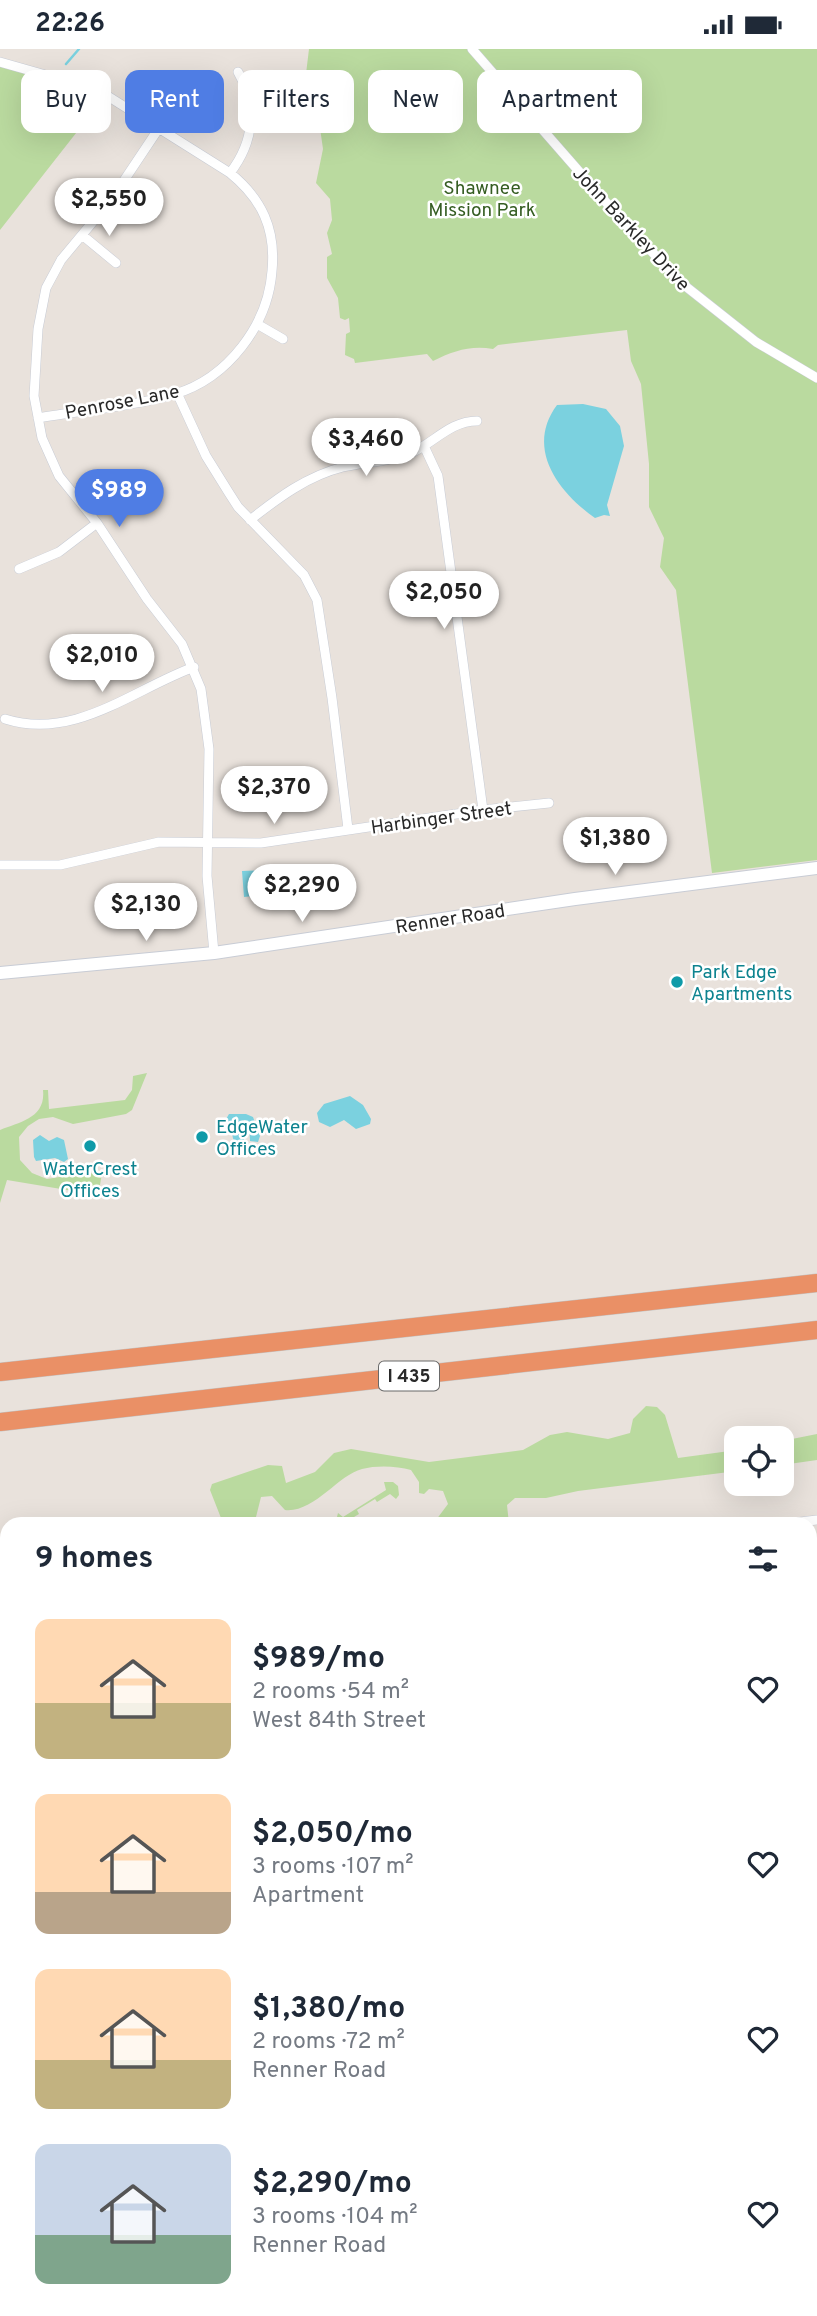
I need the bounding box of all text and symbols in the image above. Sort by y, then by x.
text: 22:26 [35,8,105,41]
chip: Buy [21,70,111,133]
chip: Rent [125,70,224,133]
chip: Filters [238,70,354,133]
chip: New [368,70,463,133]
chip: Apartment [477,70,642,133]
street label: John Barkley Drive [567,162,694,297]
park label: Shawnee Mission Park [428,177,536,223]
pin: $2,550 [52,179,166,238]
text: $2,550 [71,186,147,215]
street label: Penrose Lane [63,380,182,426]
pin: $3,460 [309,419,423,478]
text: $3,460 [328,426,404,455]
pin: $989 [78,469,160,529]
text: $989 [91,477,147,506]
pin: $2,050 [387,571,501,631]
text: $2,050 [405,579,483,608]
pin: $2,010 [45,635,159,694]
text: $2,010 [65,642,139,671]
pin: $2,370 [217,767,331,826]
text: $2,370 [237,774,311,803]
street label: Harbinger Street [369,797,513,841]
pin: $1,380 [558,817,672,877]
text: $1,380 [579,825,651,854]
pin: $2,290 [245,865,359,924]
text: $2,290 [263,872,341,901]
pin: $2,130 [89,883,203,943]
text: $2,130 [110,891,182,920]
street label: Renner Road [394,899,507,940]
place label: Park Edge Apartments [691,961,792,1007]
marker: Park Edge Apartments [669,974,685,990]
place label: EdgeWater Offices [216,1116,308,1162]
marker: EdgeWater Offices [194,1129,210,1145]
marker: WaterCrest Offices [82,1138,98,1154]
place label: WaterCrest Offices [43,1158,137,1204]
road number: I 435 [379,1361,439,1391]
map controls [724,1426,794,1496]
button: locate [724,1426,794,1496]
icon: filters [744,1540,782,1578]
text: 9 homes [35,1541,153,1578]
text: $989/mo [252,1641,385,1678]
icon: home [91,1647,175,1731]
icon: heart [744,1670,782,1708]
text: 2 rooms · 54 m² [252,1678,409,1707]
text: West 84th Street [252,1707,426,1736]
text: $2,050/mo [252,1816,413,1853]
icon: home [91,1822,175,1906]
icon: heart [744,1845,782,1883]
text: 3 rooms · 107 m² [252,1853,414,1882]
text: Apartment [252,1882,364,1911]
text: $1,380/mo [252,1991,405,2028]
icon: home [91,1997,175,2081]
icon: heart [744,2020,782,2058]
text: 2 rooms · 72 m² [252,2028,405,2057]
text: Renner Road [252,2057,386,2086]
text: $2,290/mo [252,2166,412,2203]
icon: home [91,2172,175,2256]
icon: heart [744,2195,782,2233]
text: 3 rooms · 104 m² [252,2203,417,2232]
text: Renner Road [252,2232,386,2261]

